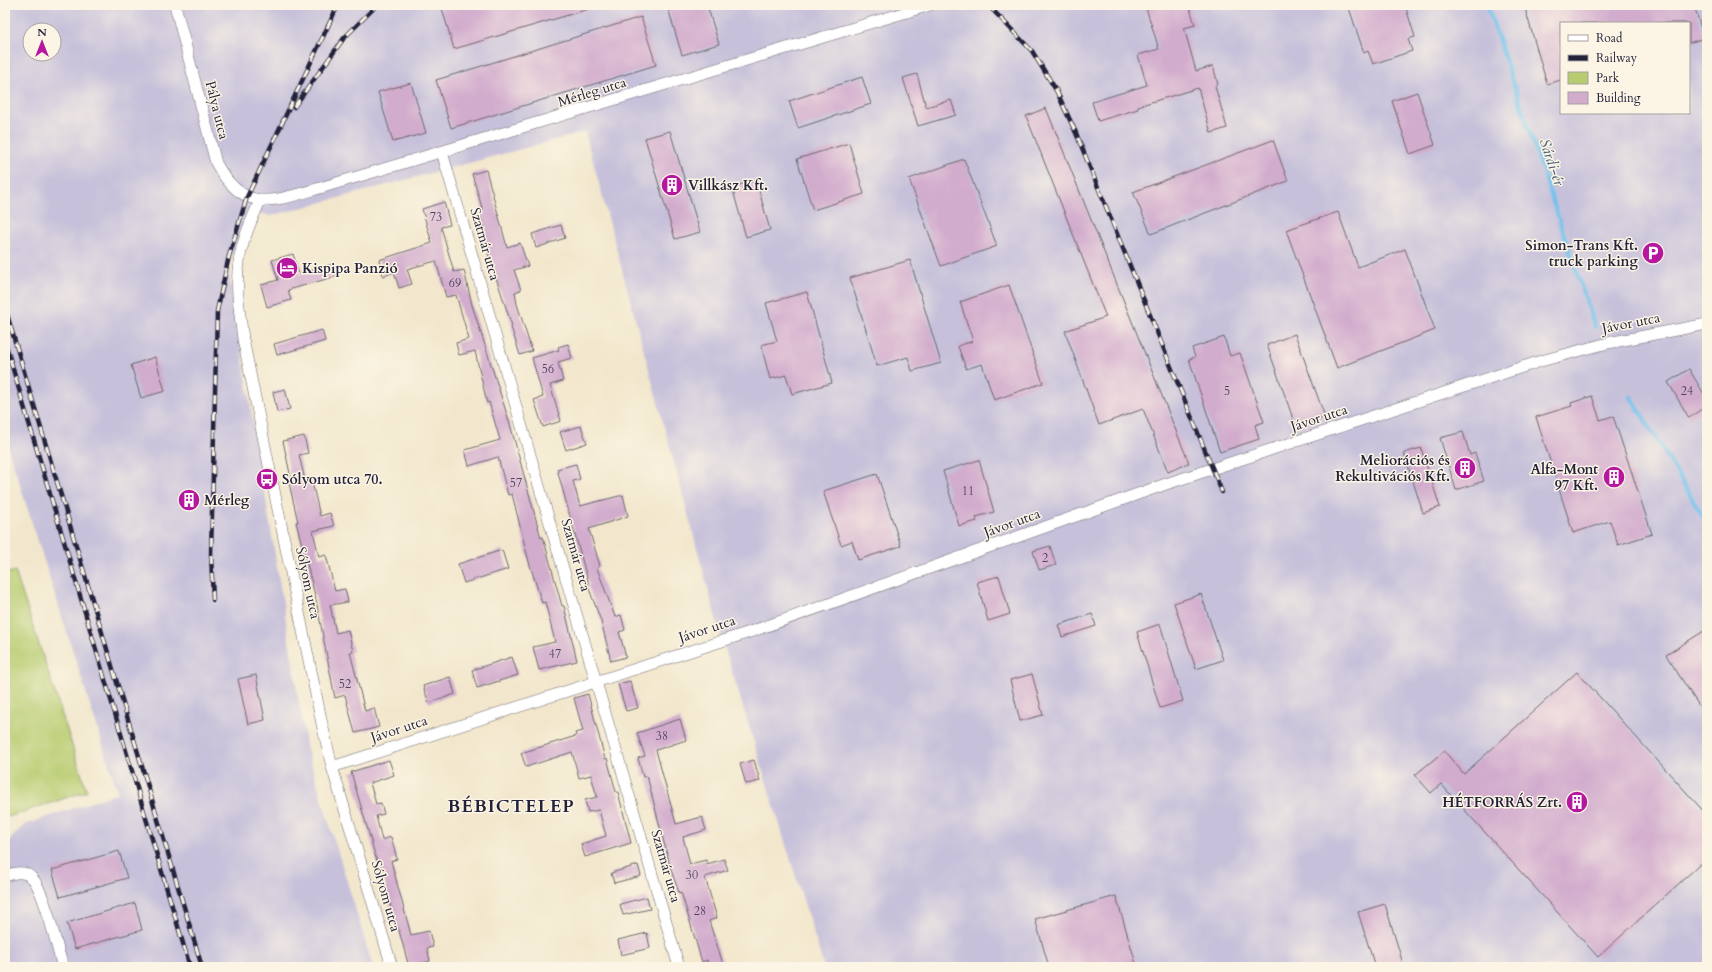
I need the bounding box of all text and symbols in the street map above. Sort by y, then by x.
north arrow [22,22,62,62]
legend [1560,22,1690,114]
text: N [37,25,47,40]
text: Road [1596,30,1623,46]
text: Railway [1596,50,1638,66]
text: Park [1596,70,1620,86]
street label: Mérleg utca [555,73,629,111]
street label: Pálya utca [201,79,233,141]
text: Building [1596,90,1641,106]
water label: Sárdi-ér [1535,136,1570,189]
building icon: Villkász Kft. [659,172,685,198]
place label: Villkász Kft. [688,176,768,195]
street label: Szatmár utca [466,205,504,283]
house number: 73 [430,209,442,225]
place label: Simon-Trans Kft. truck parking [1525,236,1639,271]
parking icon: Simon-Trans Kft. truck parking [1640,240,1666,266]
hotel icon: Kispipa Panzió [274,255,300,281]
place label: Kispipa Panzió [302,259,398,278]
house number: 69 [449,275,461,291]
street label: Jávor utca [1598,308,1662,338]
house number: 56 [542,361,554,377]
house number: 5 [1224,383,1230,399]
house number: 24 [1681,383,1693,399]
street label: Jávor utca [1286,400,1350,437]
place label: Meliorációs és Rekultivációs Kft. [1335,451,1450,486]
building icon: Meliorációs és Rekultivációs Kft. [1452,455,1478,481]
place label: Alfa-Mont 97 Kft. [1530,460,1598,495]
building icon: Alfa-Mont 97 Kft. [1601,464,1627,490]
bus stop icon: Sólyom utca 70. [254,466,280,492]
place label: Sólyom utca 70. [282,470,383,489]
house number: 57 [510,475,522,491]
house number: 11 [962,483,974,499]
building icon: Mérleg [176,487,202,513]
place label: Mérleg [204,491,250,510]
street label: Jávor utca [979,504,1043,543]
street label: Szatmár utca [557,516,595,594]
street label: Sólyom utca [291,545,325,621]
house number: 2 [1042,550,1048,566]
street label: Jávor utca [674,611,738,648]
house number: 47 [549,646,561,662]
house number: 52 [339,676,351,692]
street label: Jávor utca [366,711,430,748]
house number: 38 [656,728,668,744]
building icon: HÉTFORRÁS Zrt. [1564,789,1590,815]
place label: HÉTFORRÁS Zrt. [1442,792,1562,812]
district label: BÉBICTELEP [447,794,575,819]
street label: Szatmár utca [647,827,685,905]
street label: Sólyom utca [367,858,405,934]
house number: 30 [686,867,698,883]
house number: 28 [694,903,706,919]

